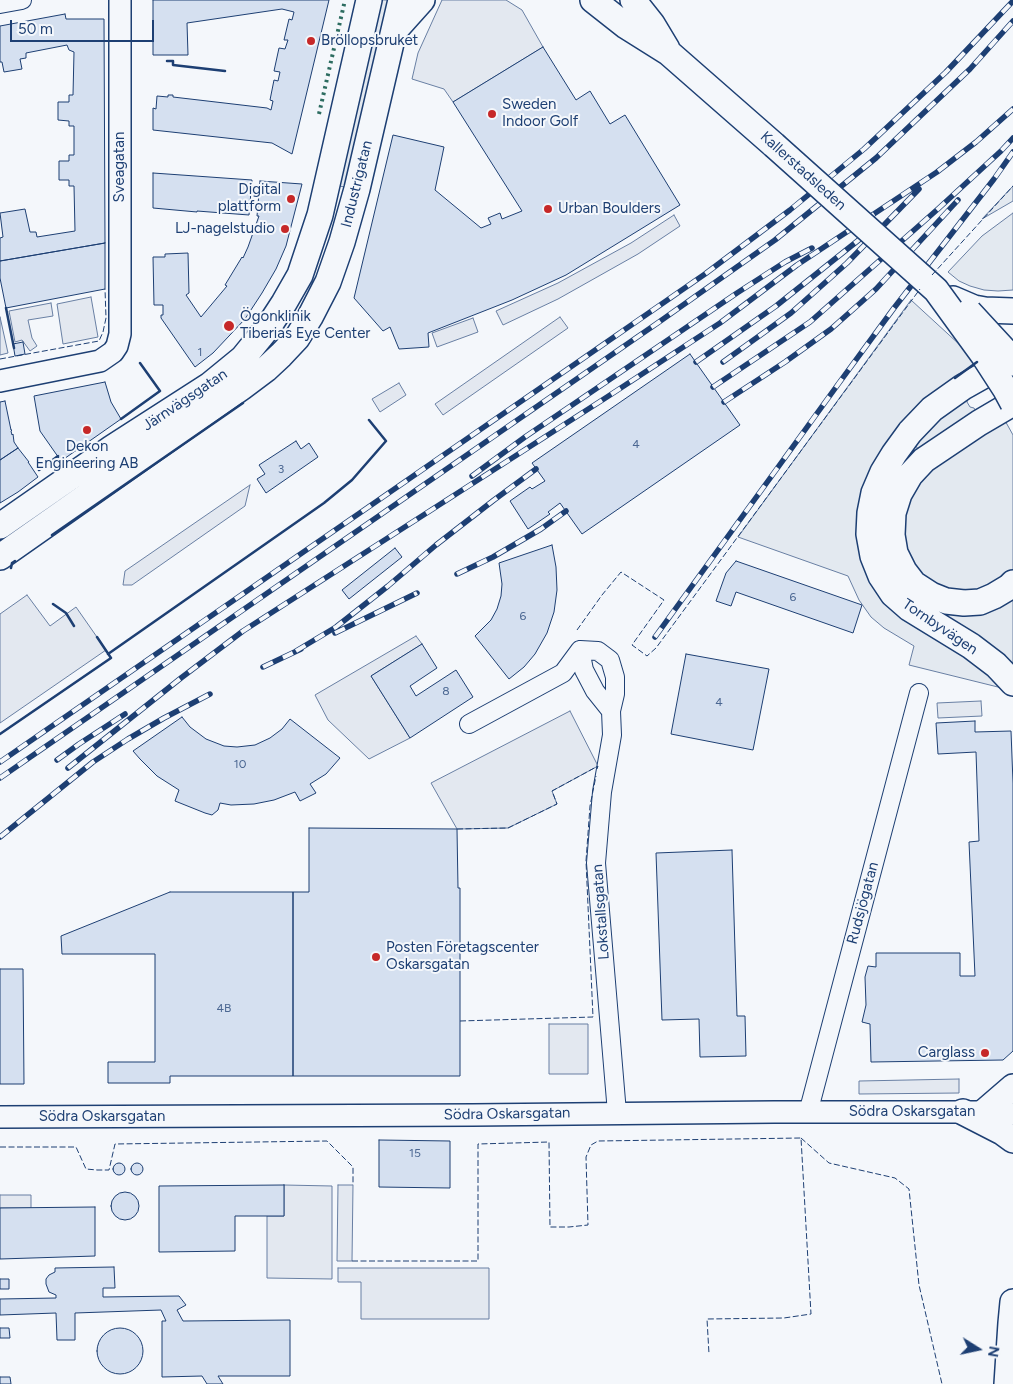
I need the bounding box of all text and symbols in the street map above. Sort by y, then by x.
scale bar [12,10,156,42]
text: 50 m [18,20,53,38]
place label: Bröllopsbruket [321,32,418,50]
marker: Bröllopsbruket [305,35,317,47]
place label: Sweden Indoor Golf [502,96,578,131]
marker: Sweden Indoor Golf [486,108,498,120]
street label: Kallerstadsleden [756,128,850,214]
street label: Sveagatan [111,132,129,202]
street label: Industrigatan [338,139,376,229]
place label: Digital plattform [218,181,281,216]
marker: Digital plattform [285,193,297,205]
place label: Urban Boulders [558,200,661,218]
marker: Urban Boulders [542,203,554,215]
place label: LJ-nagelstudio [175,220,275,238]
marker: LJ-nagelstudio [279,223,291,235]
place label: Ögonklinik Tiberias Eye Center [240,308,370,343]
marker: Ögonklinik Tiberias Eye Center [222,319,236,333]
house number: 1 [198,345,202,359]
street label: Järnvägsgatan [139,365,231,435]
marker: Dekon Engineering AB [81,424,93,436]
house number: 4 [632,437,640,451]
place label: Dekon Engineering AB [35,438,139,473]
house number: 3 [278,462,284,476]
house number: 6 [790,590,796,604]
street label: Tornbyvägen [899,595,981,659]
house number: 6 [520,609,526,623]
house number: 8 [442,684,450,698]
house number: 4 [715,695,723,709]
house number: 10 [234,757,246,771]
street label: Rudsjögatan [843,860,883,946]
street label: Lokstallsgatan [589,864,613,960]
place label: Posten Företagscenter Oskarsgatan [386,939,539,974]
marker: Posten Företagscenter Oskarsgatan [370,951,382,963]
house number: 4B [217,1001,231,1015]
place label: Carglass [918,1044,975,1062]
marker: Carglass [979,1047,991,1059]
street label: Södra Oskarsgatan [849,1103,975,1121]
street label: Södra Oskarsgatan [444,1104,570,1124]
street label: Södra Oskarsgatan [39,1108,165,1126]
house number: 15 [409,1146,421,1160]
north arrow [953,1324,1003,1374]
text: N [984,1345,1003,1358]

